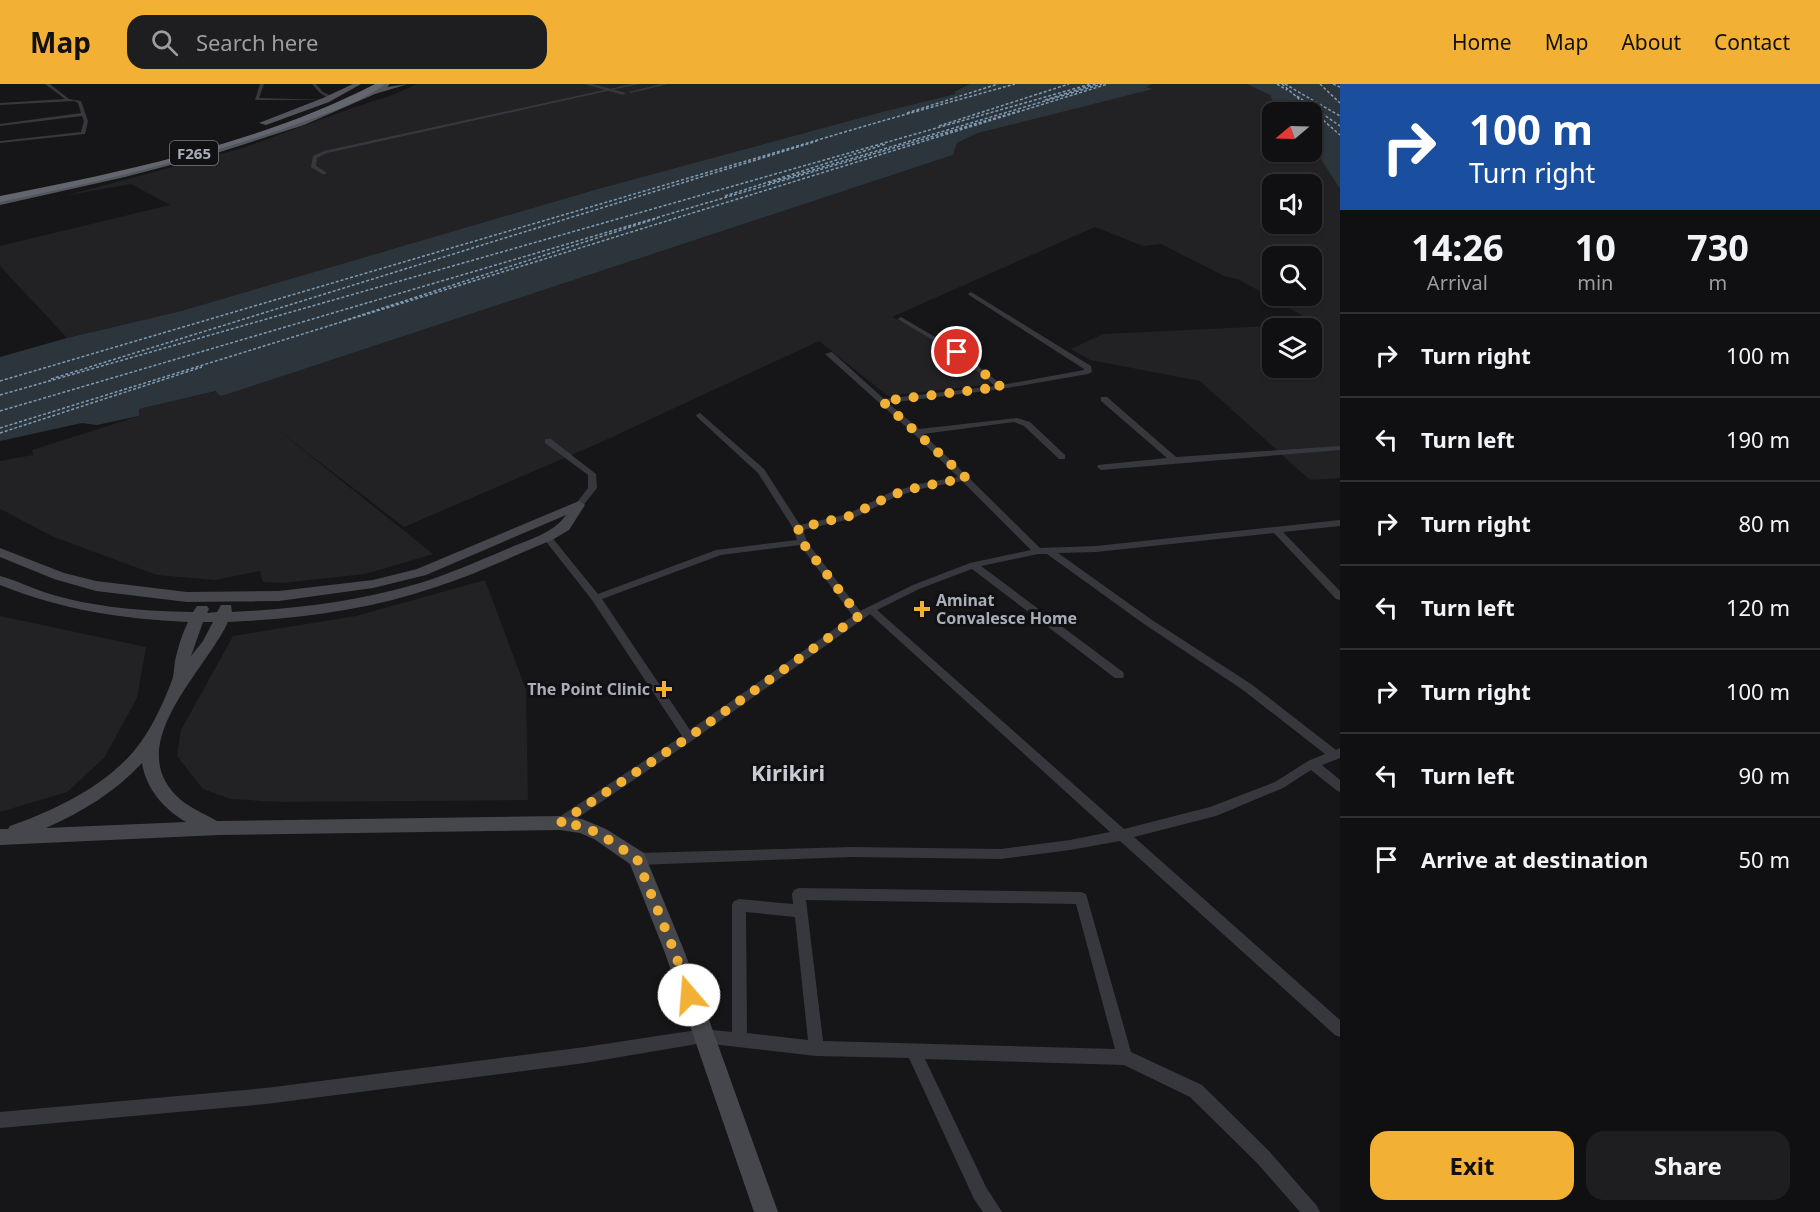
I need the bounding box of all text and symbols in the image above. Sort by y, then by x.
search box [127,15,547,69]
text: Map [30,23,91,61]
icon: search [148,26,181,59]
text: Search here [196,27,318,57]
text: Home [1452,28,1512,56]
text: Map [1545,28,1588,56]
text: About [1621,28,1681,56]
text: Contact [1714,28,1790,56]
text: 100 m [1469,100,1593,157]
north arrow [1262,102,1322,162]
map controls [1262,102,1322,378]
icon: right [1370,108,1448,186]
road number: F265 [170,141,218,165]
text: Turn right [1469,154,1595,191]
button: sound [1262,174,1322,234]
text: 14:26 [1411,223,1504,272]
text: 10 [1575,223,1616,272]
text: 730 [1687,223,1749,272]
button: search [1262,246,1322,306]
text: Arrival [1427,269,1488,296]
text: min [1577,269,1613,296]
text: m [1709,269,1727,296]
button: layers [1262,318,1322,378]
pin [931,326,982,377]
icon: arrive [940,335,973,368]
icon: right [1370,339,1403,372]
text: Turn right [1421,340,1531,370]
text: 100 m [1726,340,1790,370]
icon: left [1370,423,1403,456]
text: Turn left [1421,424,1515,454]
text: 190 m [1726,424,1790,454]
icon: right [1370,507,1403,540]
text: Turn right [1421,508,1531,538]
text: 80 m [1739,508,1790,538]
place label: Aminat Convalesce Home [936,589,1077,629]
icon: left [1370,591,1403,624]
text: Turn left [1421,592,1515,622]
text: 120 m [1726,592,1790,622]
marker: Aminat Convalesce Home [913,600,931,618]
icon: right [1370,675,1403,708]
text: Turn right [1421,676,1531,706]
text: 100 m [1726,676,1790,706]
place label: The Point Clinic [527,678,650,700]
marker: The Point Clinic [655,680,673,698]
district label: Kirikiri [751,757,825,787]
icon: left [1370,759,1403,792]
text: Turn left [1421,760,1515,790]
text: 90 m [1739,760,1790,790]
icon: arrive [1370,843,1403,876]
text: Arrive at destination [1421,844,1648,874]
text: 50 m [1739,844,1790,874]
position arrow [657,963,721,1027]
button: Exit [1370,1131,1574,1200]
button: Share [1586,1131,1790,1200]

